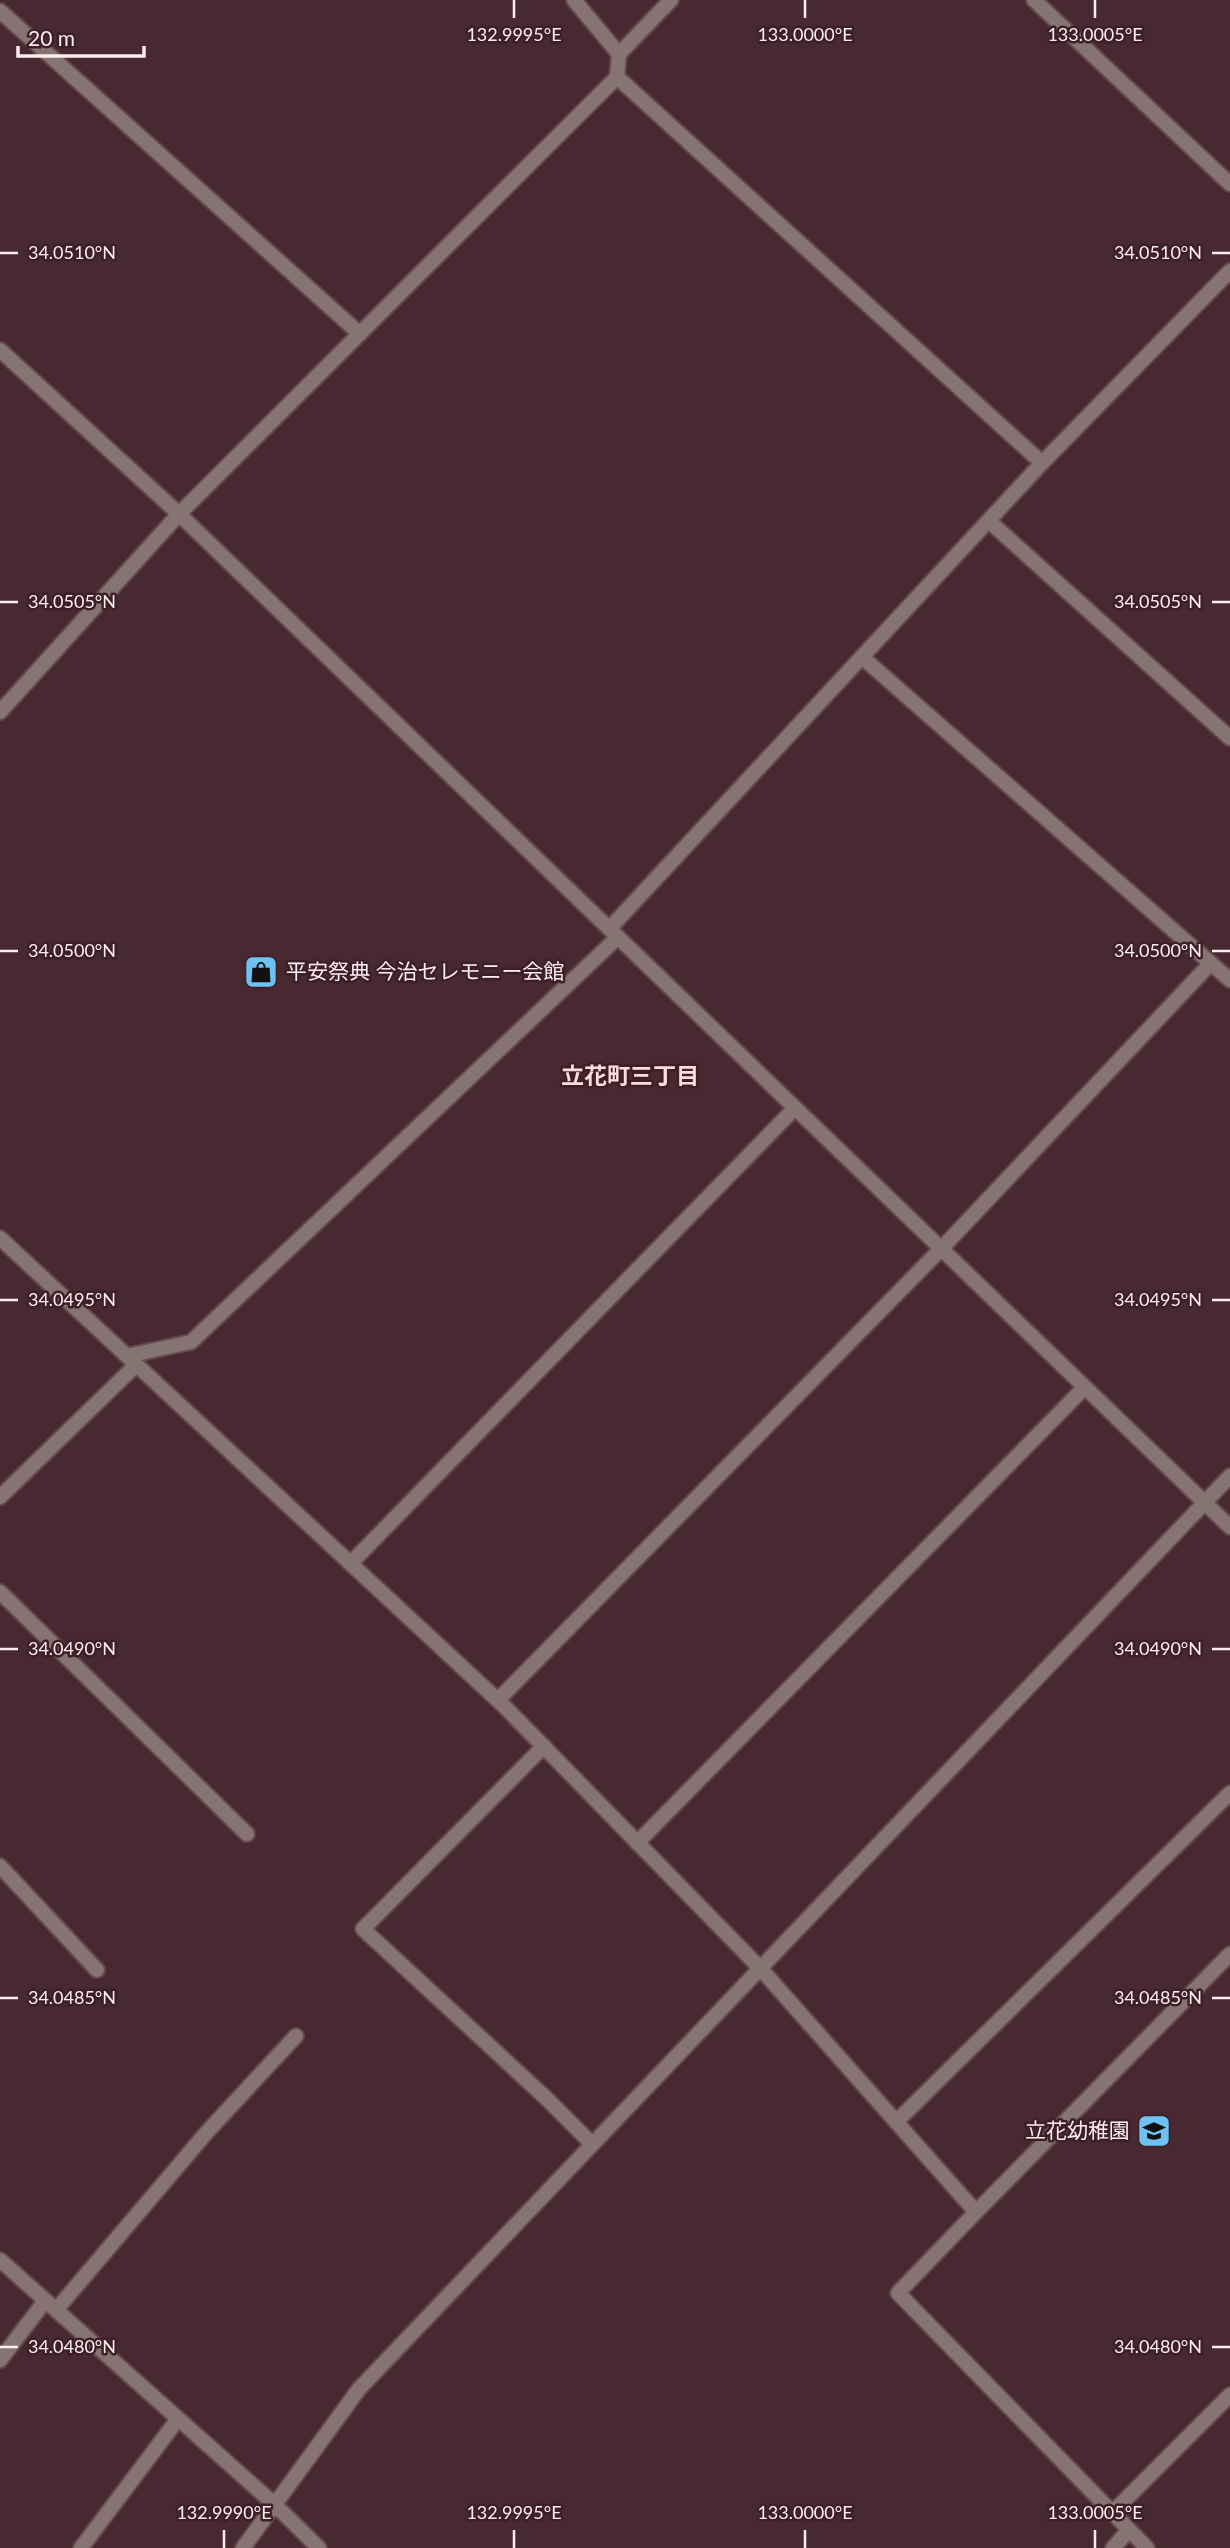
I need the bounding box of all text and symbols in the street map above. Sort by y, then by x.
scale bar [18,14,144,58]
text: 132.9995°E [466,23,562,45]
text: 133.0000°E [757,23,853,45]
text: 133.0005°E [1047,23,1143,45]
text: 20 m [28,25,75,50]
text: 34.0510°N [28,241,116,263]
text: 34.0510°N [1114,241,1202,263]
text: 34.0505°N [28,590,116,612]
text: 34.0505°N [1114,590,1202,612]
text: 34.0500°N [28,939,116,961]
text: 34.0500°N [1114,939,1202,961]
shop icon: 平安祭典 今治セレモニー会館 [242,953,280,991]
place label: 平安祭典 今治セレモニー会館 [286,958,564,983]
district label: 立花町三丁目 [561,1061,699,1089]
text: 34.0495°N [28,1288,116,1310]
text: 34.0495°N [1114,1288,1202,1310]
text: 34.0490°N [28,1637,116,1659]
text: 34.0490°N [1114,1637,1202,1659]
text: 34.0485°N [28,1986,116,2008]
text: 34.0485°N [1114,1986,1202,2008]
school or university icon: 立花幼稚園 [1135,2112,1173,2150]
place label: 立花幼稚園 [1025,2117,1130,2142]
text: 34.0480°N [28,2335,116,2357]
text: 34.0480°N [1114,2335,1202,2357]
text: 132.9990°E [176,2501,272,2523]
text: 132.9995°E [466,2501,562,2523]
text: 133.0000°E [757,2501,853,2523]
text: 133.0005°E [1047,2501,1143,2523]

